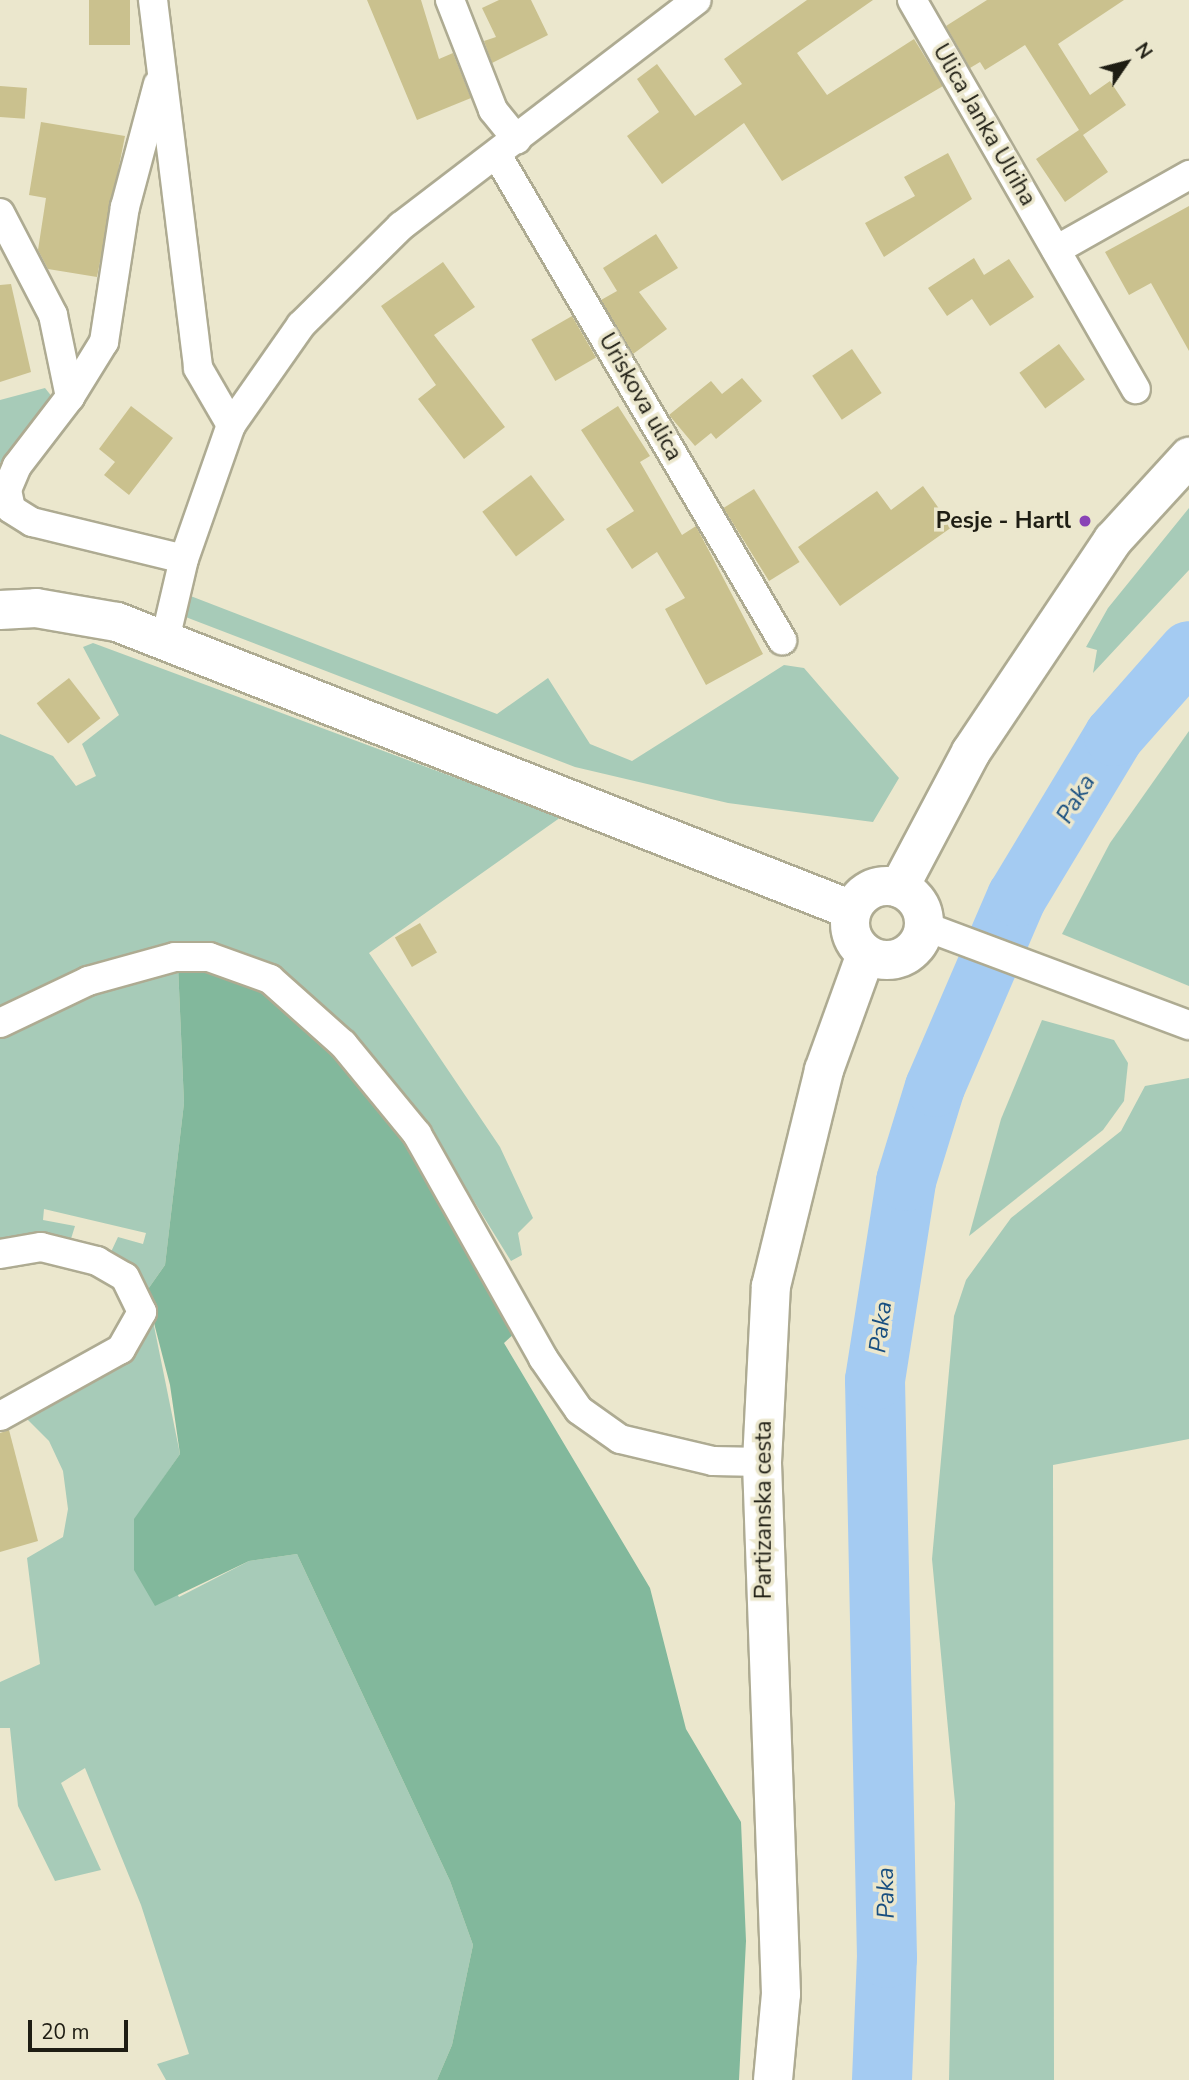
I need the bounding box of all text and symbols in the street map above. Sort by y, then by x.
north arrow [1091,28,1161,98]
text: N [1128,38,1158,64]
street label: Ulica Janka Ulriha [927,39,1041,211]
street label: Uriskova ulica [592,328,688,466]
place label: Pesje - Hartl [936,507,1071,535]
marker: Pesje - Hartl [1077,513,1093,529]
water label: Paka [1050,769,1102,829]
water label: Paka [864,1299,898,1355]
street label: Partizanska cesta [750,1421,778,1599]
water label: Paka [871,1867,901,1919]
scale bar [32,2007,131,2050]
text: 20 m [41,2018,90,2046]

